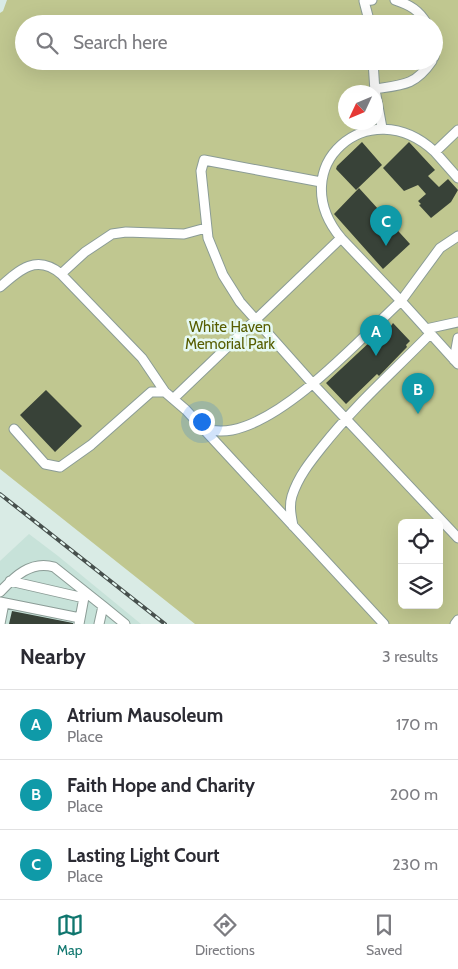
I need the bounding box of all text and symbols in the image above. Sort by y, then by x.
search box [15,15,443,70]
icon: search [33,29,61,57]
text: Search here [73,31,167,54]
north arrow [338,85,383,130]
pin: C [370,205,402,246]
pin: A [360,315,392,356]
park label: White Haven Memorial Park [185,318,275,353]
pin: B [402,373,434,414]
your location [189,409,215,435]
map controls [398,519,443,609]
button: locate [398,519,443,564]
button: layers [398,564,443,609]
text: Nearby [20,644,86,669]
text: 3 results [382,647,438,666]
text: Atrium Mausoleum [67,704,223,727]
text: A [31,715,41,734]
text: 170 m [396,715,438,734]
text: Place [67,727,103,746]
text: Faith Hope and Charity [67,774,255,797]
text: B [31,785,41,804]
text: 200 m [390,785,438,804]
text: Place [67,797,103,816]
text: Lasting Light Court [67,844,220,867]
text: C [31,855,41,874]
text: 230 m [392,855,438,874]
text: Place [67,867,103,886]
tab: Map [56,911,84,959]
tab: Directions [195,911,255,959]
tab: Saved [366,911,402,959]

